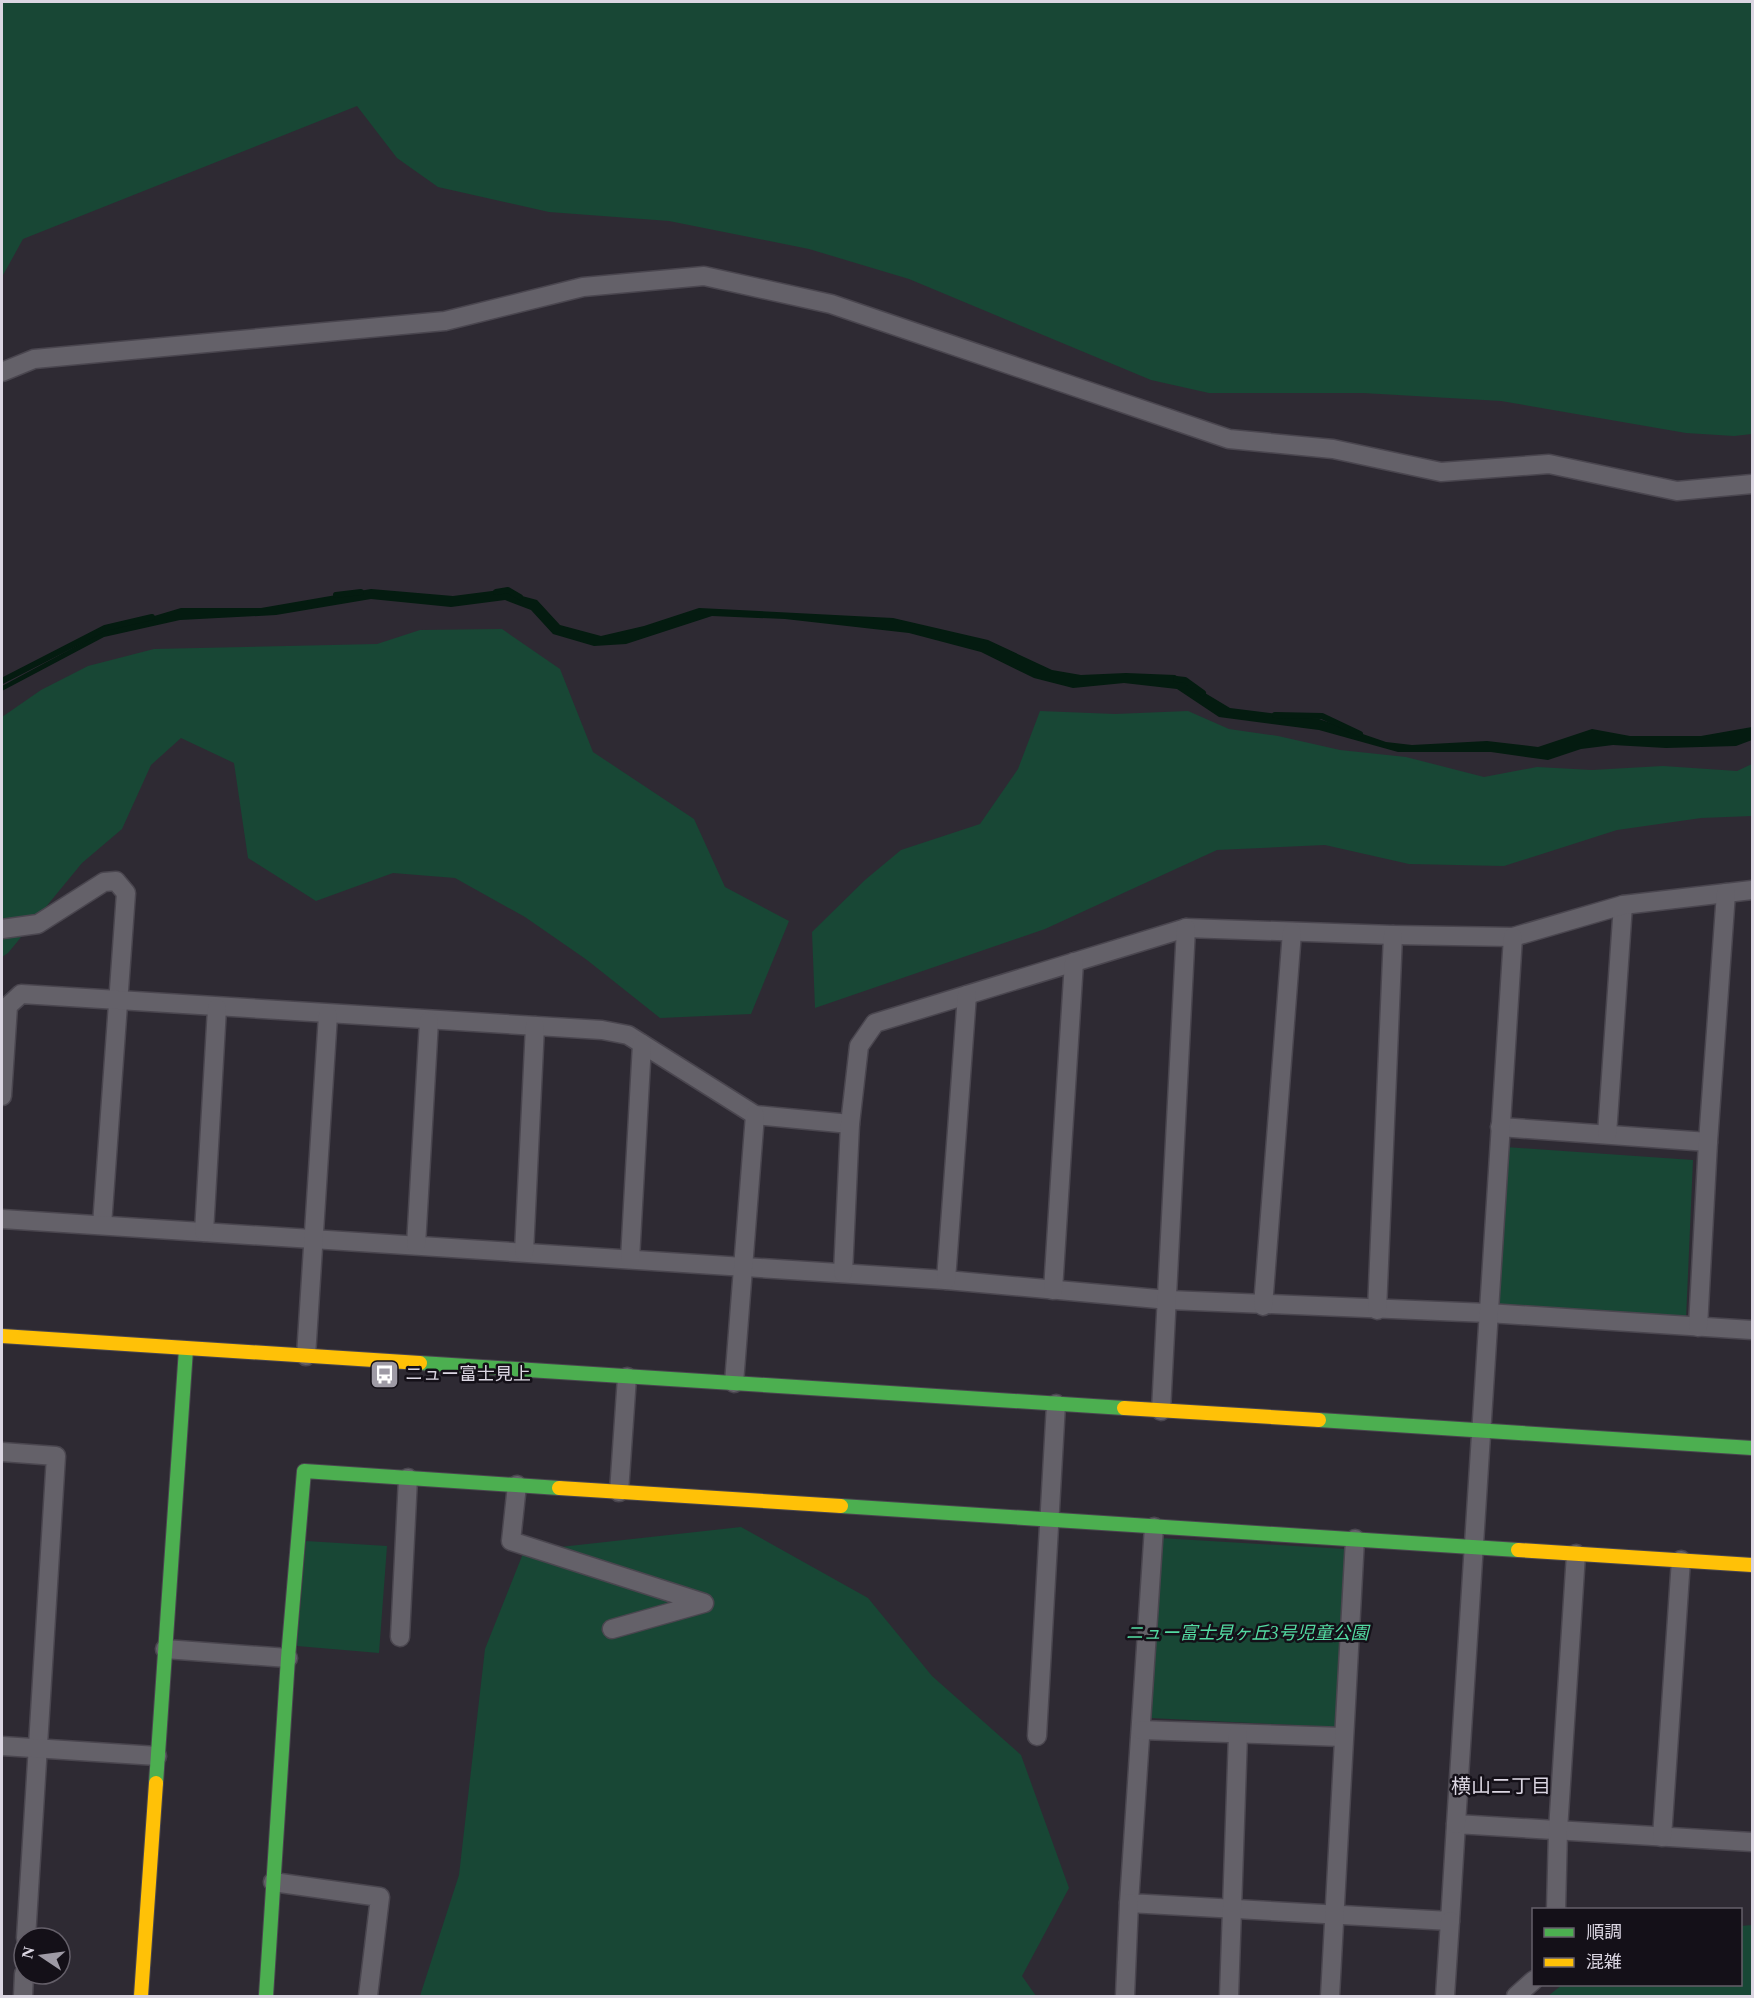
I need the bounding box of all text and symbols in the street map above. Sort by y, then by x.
bus stop icon: ニュー富士見上 [368,1358,400,1390]
place label: ニュー富士見上 [405,1364,531,1384]
park label: ニュー富士見ヶ丘3号児童公園 [1126,1623,1371,1643]
district label: 横山二丁目 [1451,1775,1551,1797]
legend [1532,1908,1742,1986]
text: 順調 [1586,1922,1622,1942]
north arrow [12,1926,72,1986]
text: N [18,1945,38,1960]
text: 混雑 [1586,1952,1622,1972]

